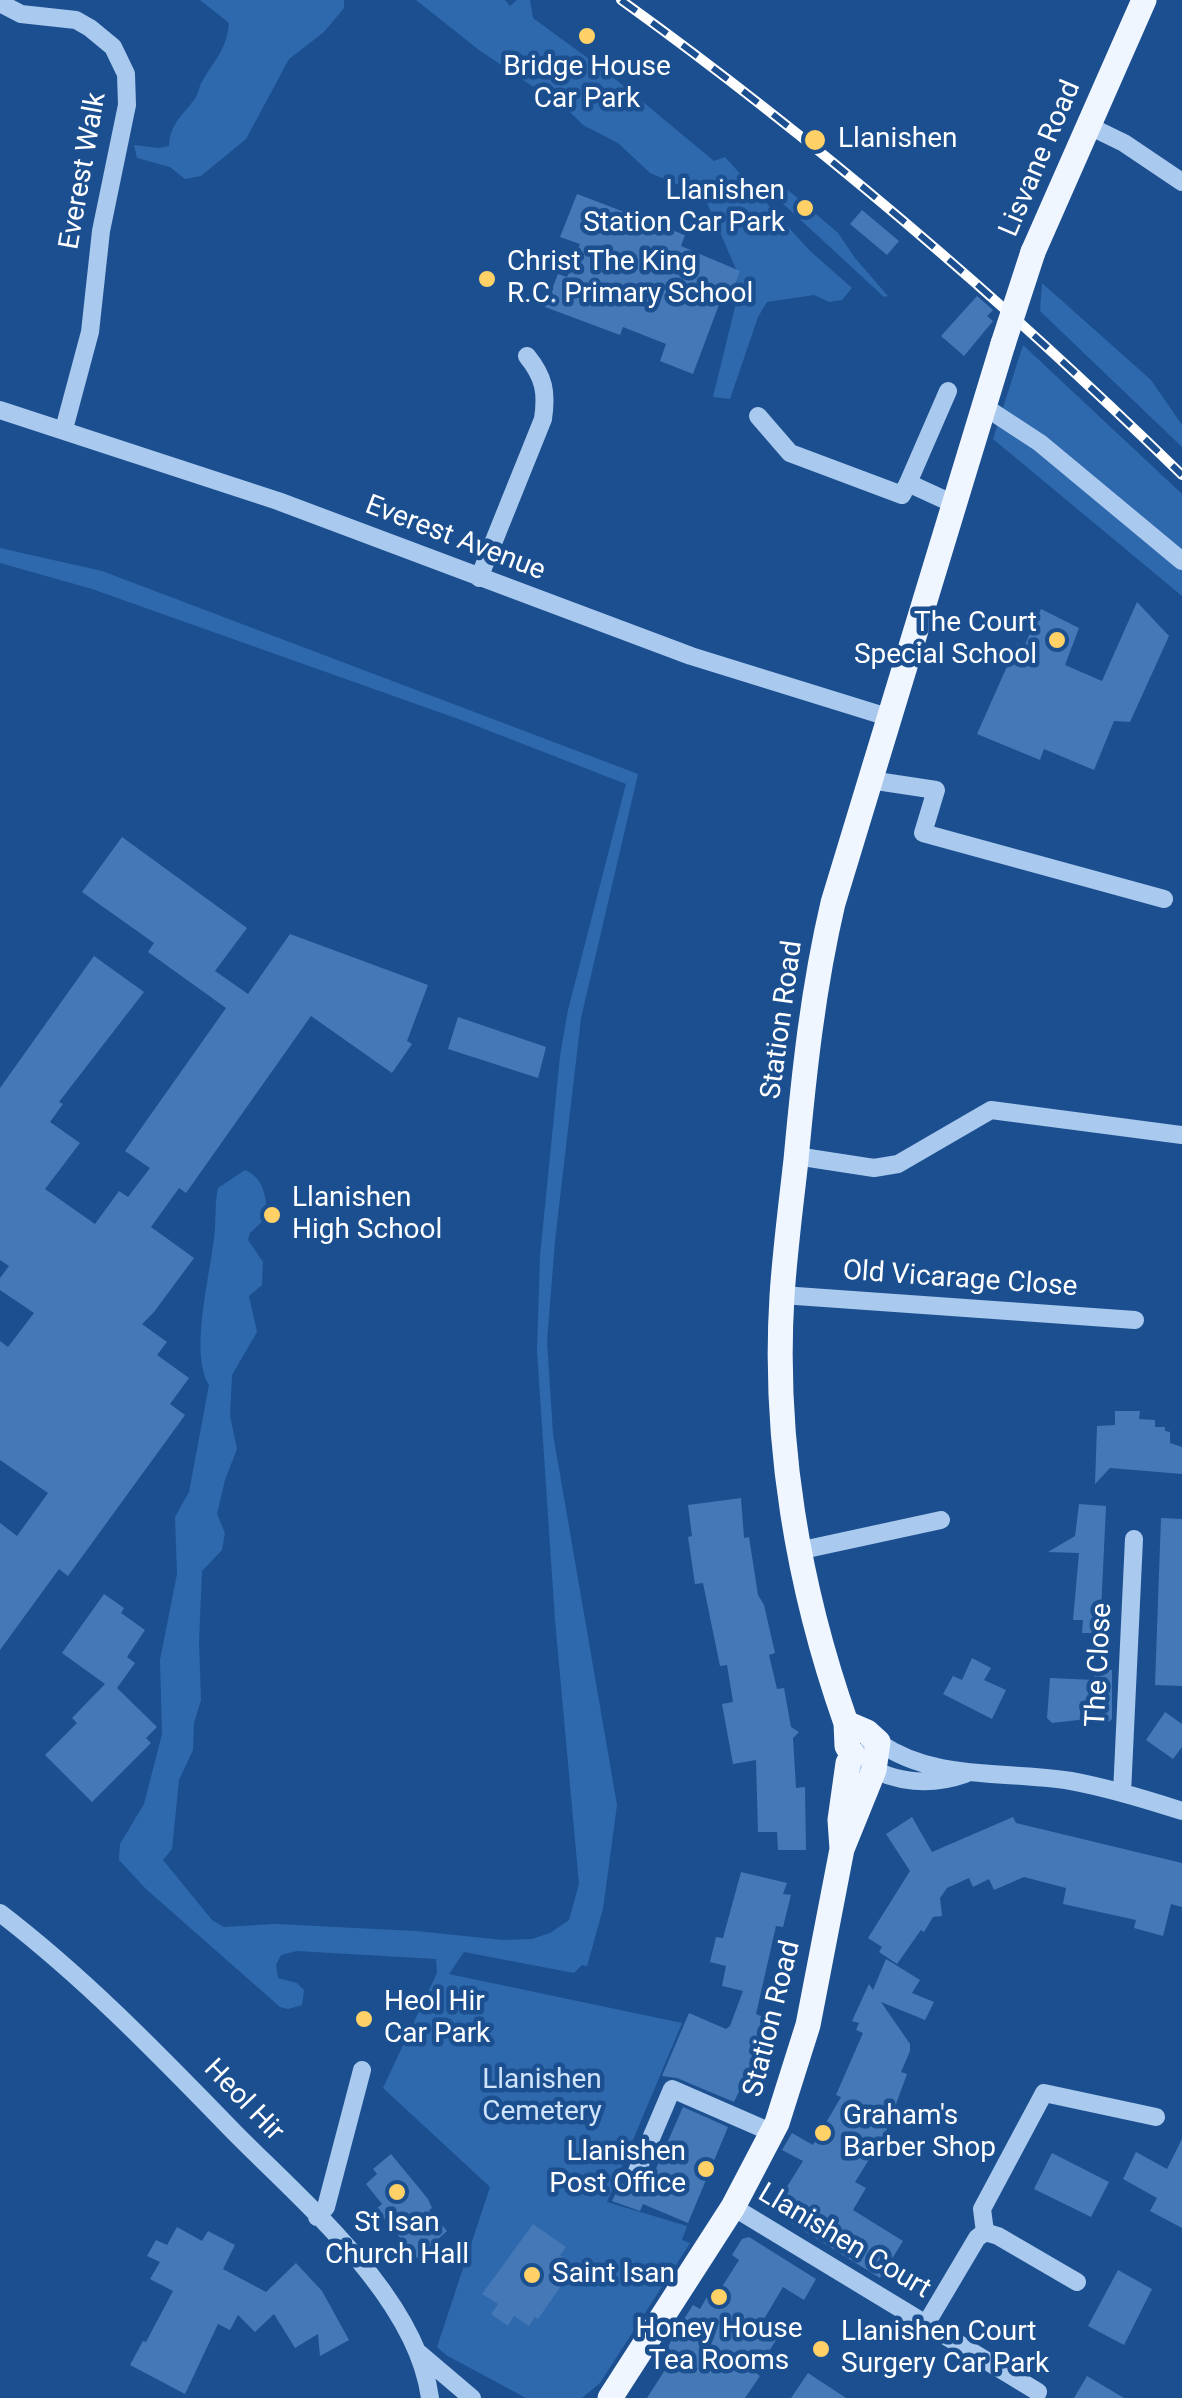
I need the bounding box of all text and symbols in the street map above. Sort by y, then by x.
marker: Bridge House Car Park [576,25,598,47]
place label: Bridge House Car Park [503,51,671,117]
street label: Lisvane Road [993,76,1089,242]
street label: Everest Walk [54,90,114,252]
place label: Llanishen [838,123,958,157]
marker: Llanishen [802,127,828,153]
place label: Llanishen Station Car Park [583,175,785,241]
marker: Llanishen Station Car Park [794,197,816,219]
place label: Christ The King R.C. Primary School [507,246,753,312]
marker: Christ The King R.C. Primary School [476,268,498,290]
street label: Everest Avenue [360,489,550,589]
place label: The Court Special School [854,607,1037,673]
marker: The Court Special School [1046,629,1068,651]
street label: Station Road [755,939,811,1101]
place label: Llanishen High School [292,1182,442,1248]
marker: Llanishen High School [261,1204,283,1226]
street label: Old Vicarage Close [841,1255,1079,1305]
street label: The Close [1080,1602,1120,1728]
street label: Station Road [737,1938,809,2100]
place label: Heol Hir Car Park [384,1986,490,2052]
marker: Heol Hir Car Park [353,2008,375,2030]
street label: Heol Hir [196,2053,290,2149]
park label: Llanishen Cemetery [482,2064,602,2130]
place label: Graham's Barber Shop [843,2100,996,2166]
marker: Graham's Barber Shop [812,2122,834,2144]
place label: Llanishen Post Office [549,2136,686,2202]
marker: Llanishen Post Office [695,2158,717,2180]
street label: Llanishen Court [752,2177,936,2307]
marker: St Isan Church Hall [386,2181,408,2203]
place label: St Isan Church Hall [325,2207,469,2273]
place label: Saint Isan [552,2258,675,2292]
marker: Saint Isan [521,2264,543,2286]
marker: Honey House Tea Rooms [708,2286,730,2308]
place label: Honey House Tea Rooms [636,2313,802,2379]
place label: Llanishen Court Surgery Car Park [841,2316,1049,2382]
marker: Llanishen Court Surgery Car Park [810,2338,832,2360]

